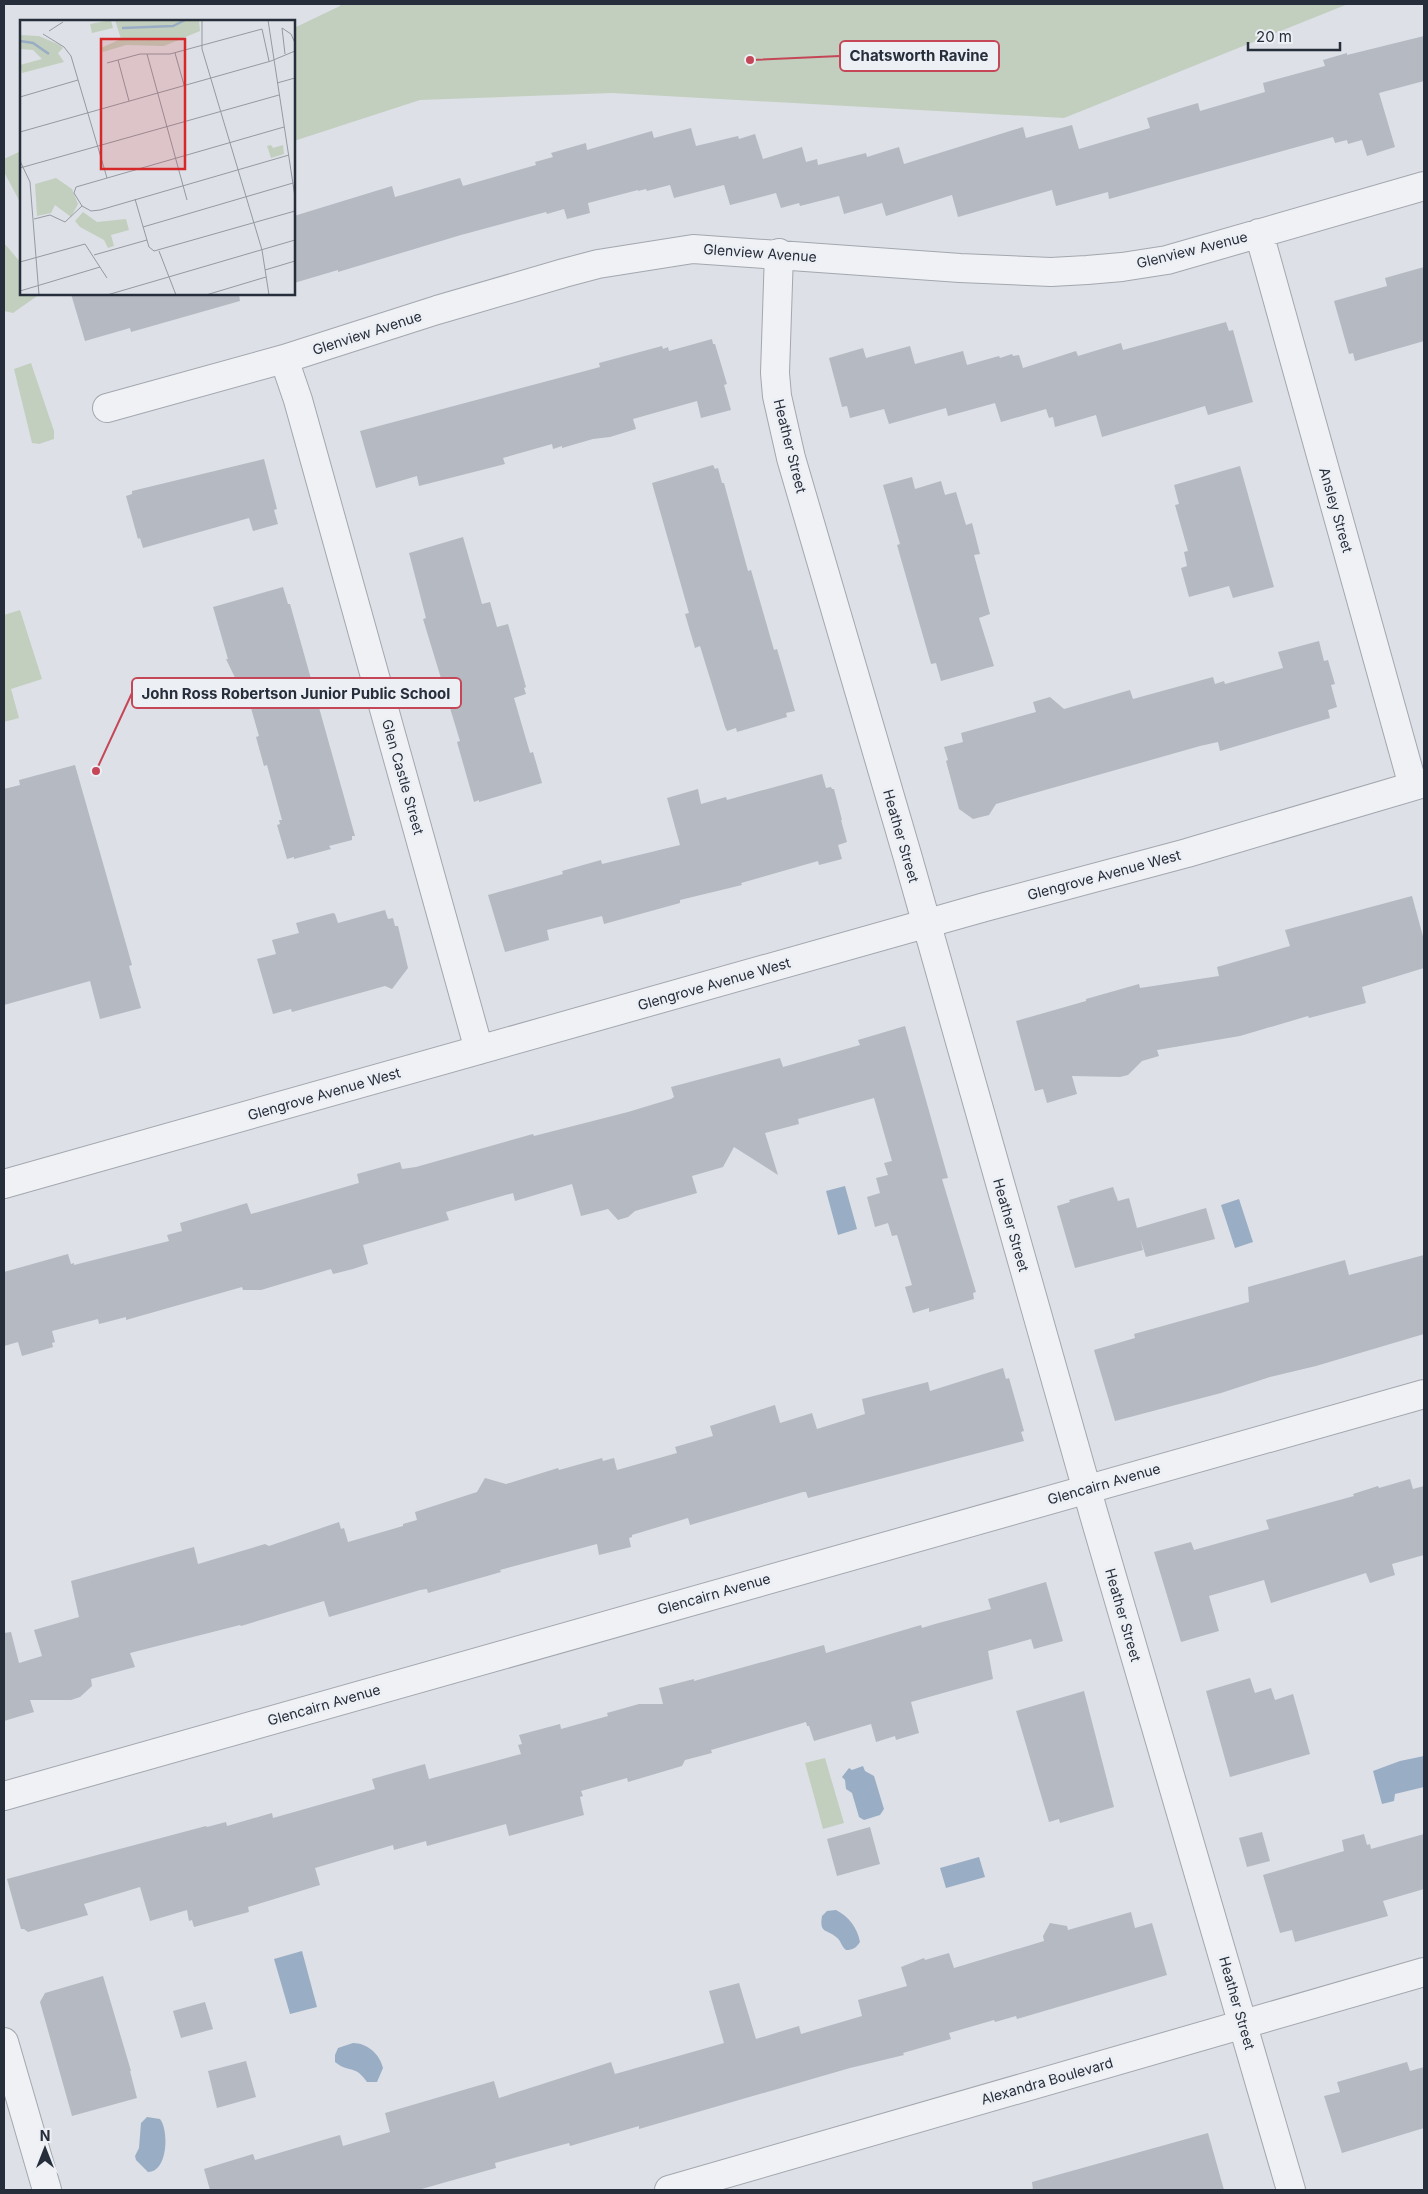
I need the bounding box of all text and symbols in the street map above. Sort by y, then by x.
inset map [20,20,295,295]
scale bar [1248,20,1340,52]
text: 20 m [1256,27,1292,46]
callout: Chatsworth Ravine [840,41,999,71]
text: Chatsworth Ravine [849,46,989,65]
street label: Glenview Avenue [1135,228,1249,272]
street label: Glenview Avenue [703,240,817,265]
street label: Glenview Avenue [310,307,424,358]
street label: Heather Street [771,397,810,495]
street label: Ansley Street [1316,465,1357,555]
callout: John Ross Robertson Junior Public School [132,678,461,708]
text: John Ross Robertson Junior Public School [142,684,450,703]
street label: Glen Castle Street [379,717,428,837]
street label: Heather Street [880,787,923,885]
street label: Glengrove Avenue West [1025,846,1183,903]
street label: Glengrove Avenue West [636,953,793,1013]
street label: Glengrove Avenue West [246,1063,403,1123]
street label: Heather Street [990,1176,1033,1274]
street label: Glencairn Avenue [1046,1459,1162,1508]
street label: Heather Street [1102,1566,1145,1664]
street label: Glencairn Avenue [656,1569,772,1618]
street label: Glencairn Avenue [266,1680,382,1729]
street label: Heather Street [1216,1954,1259,2052]
street label: Alexandra Boulevard [979,2054,1115,2108]
north arrow [20,2124,70,2174]
text: N [40,2127,50,2144]

